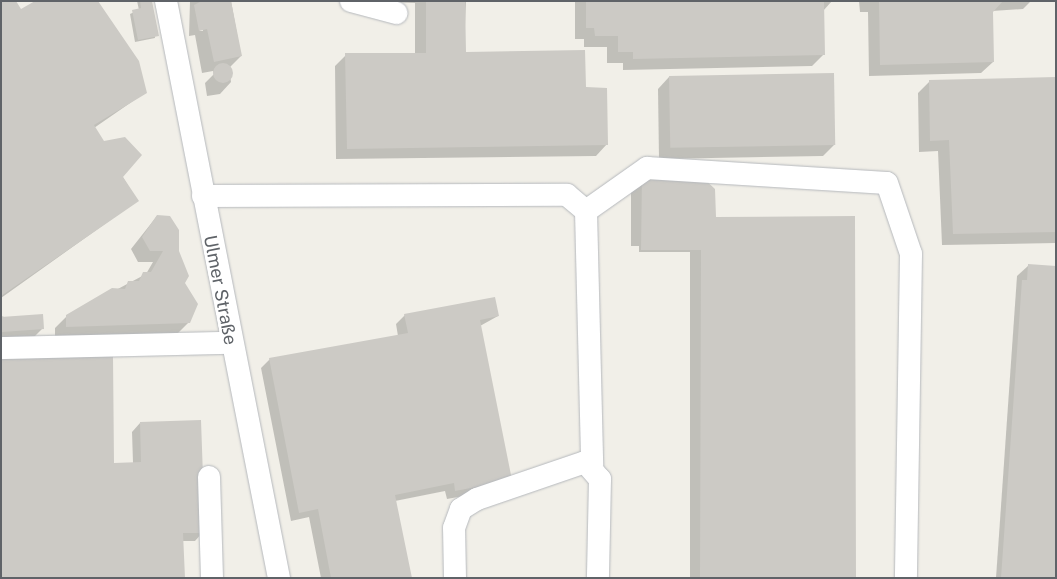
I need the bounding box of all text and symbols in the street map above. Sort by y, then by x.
street label: Ulmer Straße [199,233,241,347]

